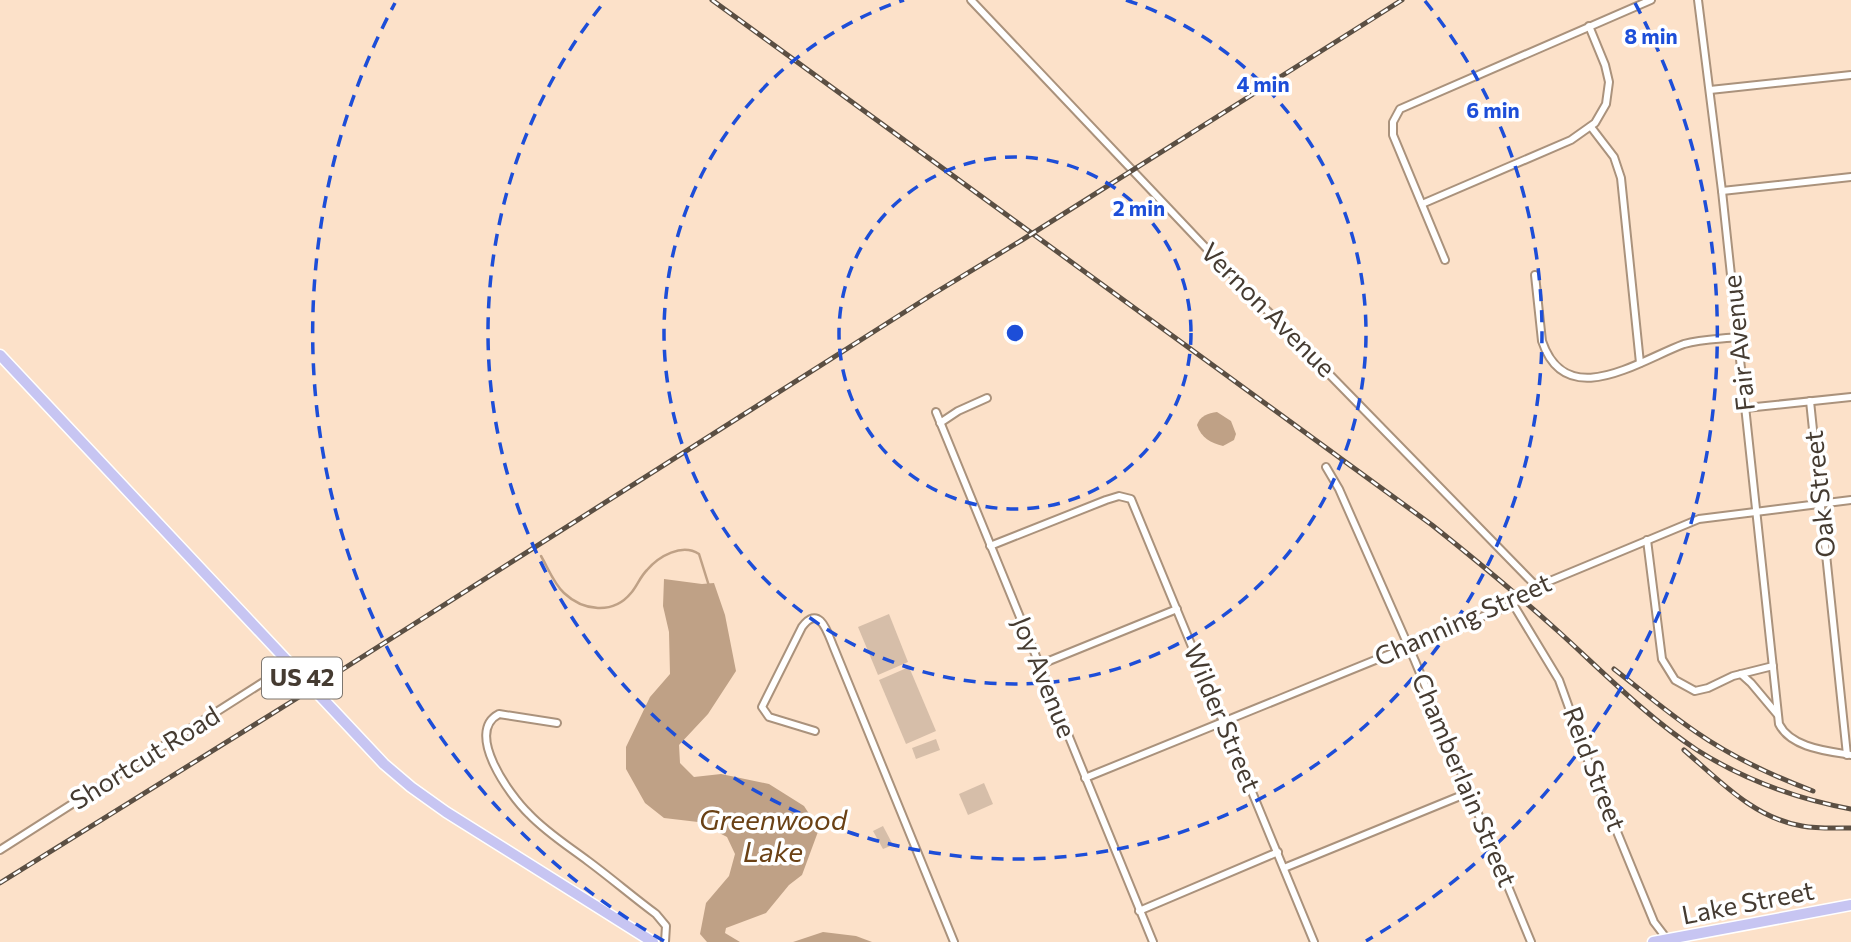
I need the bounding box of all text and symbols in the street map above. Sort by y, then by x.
text: 8 min [1624,23,1678,48]
text: 4 min [1236,71,1290,96]
text: 6 min [1466,97,1520,122]
text: 2 min [1113,195,1165,220]
street label: Vernon Avenue [1195,235,1343,383]
street label: Fair Avenue [1715,274,1760,413]
centre of rings [1003,321,1027,345]
street label: Oak Street [1796,429,1841,559]
street label: Channing Street [1369,566,1556,671]
street label: Joy Avenue [1007,611,1084,741]
street label: Wilder Street [1178,639,1268,796]
road number: US 42 [262,658,342,698]
street label: Chamberlain Street [1406,668,1524,891]
street label: Shortcut Road [64,698,225,815]
street label: Reid Street [1558,702,1633,835]
water label: Greenwood Lake [699,802,849,868]
street label: Lake Street [1679,874,1817,930]

